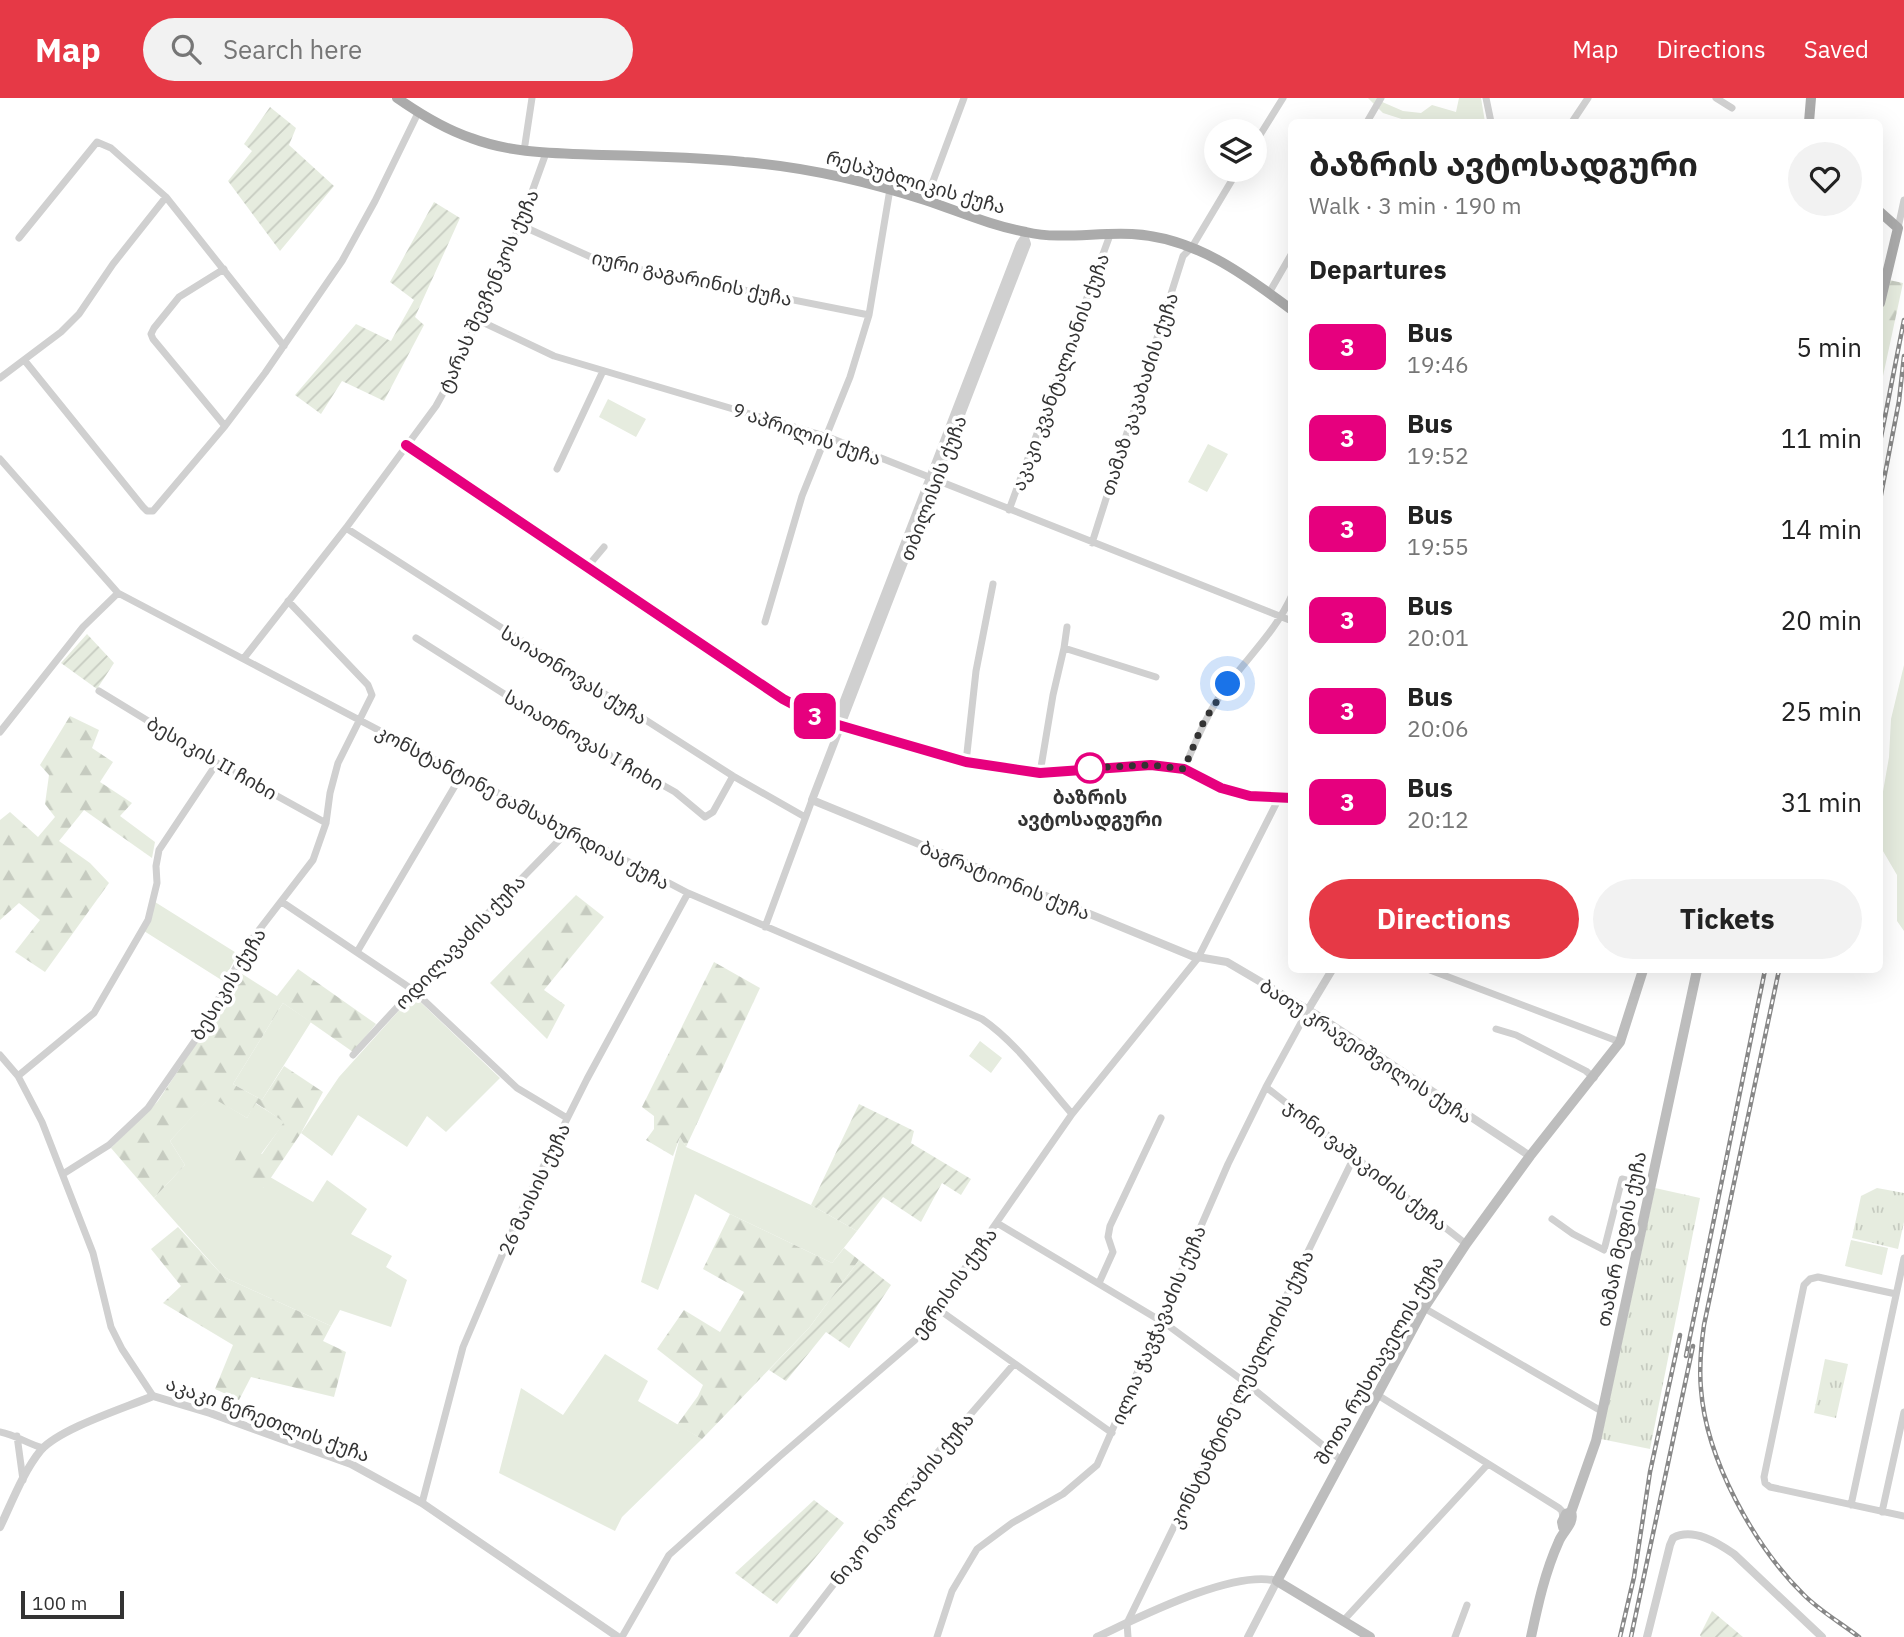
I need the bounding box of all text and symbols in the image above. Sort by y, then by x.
search box [143,18,633,81]
text: Map [35,28,101,71]
icon: search [167,30,205,68]
text: Search here [223,32,362,66]
text: Map [1572,33,1618,65]
text: Directions [1656,33,1766,65]
text: Saved [1804,33,1869,65]
map controls [1204,119,1267,182]
button: layers [1204,119,1267,182]
text: ბაზრის ავტოსადგური [1309,142,1698,185]
button: heart [1788,142,1862,216]
street label: რესპუბლიკის ქუჩა [823,145,1008,220]
street label: ტარას შევჩენკოს ქუჩა [432,186,544,396]
text: Walk · 3 min · 190 m [1309,190,1522,220]
street label: იური გაგარინის ქუჩა [590,245,794,311]
street label: აკაკი კვანტალიანის ქუჩა [1006,250,1115,494]
text: Departures [1309,252,1447,286]
street label: თამაზ კაკაბაძის ქუჩა [1095,289,1183,499]
text: Bus [1407,315,1453,349]
text: 5 min [1796,330,1862,364]
text: 3 [1340,331,1355,363]
text: 19:46 [1407,349,1469,379]
street label: 9 აპრილის ქუჩა [729,397,884,472]
text: Bus [1407,406,1453,440]
street label: თბილისის ქუჩა [894,412,973,564]
text: 11 min [1781,421,1862,455]
text: 3 [1340,422,1355,454]
text: 19:52 [1407,440,1469,470]
text: Bus [1407,497,1453,531]
text: 14 min [1781,512,1862,546]
text: 3 [1340,513,1355,545]
text: 19:55 [1407,531,1469,561]
text: Bus [1407,588,1453,622]
text: 20 min [1781,603,1862,637]
text: 3 [1340,604,1355,636]
street label: საიათნოვას ქუჩა [496,620,652,730]
text: 20:01 [1407,622,1469,652]
your location [1210,666,1245,701]
text: Bus [1407,679,1453,713]
street label: საიათნოვას I ჩიხი [500,685,668,795]
line badge: 3 [792,693,838,739]
text: 25 min [1781,694,1862,728]
text: 3 [1340,695,1355,727]
text: 3 [808,700,822,732]
street label: ბესიკის II ჩიხი [142,711,282,805]
text: 20:06 [1407,713,1469,743]
street label: კონსტანტინე გამსახურდიას ქუჩა [372,719,674,896]
marker: ბაზრის ავტოსადგური [1075,753,1105,783]
text: Bus [1407,770,1453,804]
place label: ბაზრის ავტოსადგური [1018,785,1162,832]
text: 31 min [1781,785,1862,819]
text: 3 [1340,786,1355,818]
text: 20:12 [1407,804,1469,834]
street label: ბაგრატიონის ქუჩა [916,835,1094,925]
street label: ოდილავაძის ქუჩა [390,870,531,1015]
button: Directions [1309,879,1579,959]
button: Tickets [1593,879,1862,959]
street label: ბესიკის ქუჩა [185,924,271,1044]
street label: ბათუ კრავეიშვილის ქუჩა [1255,973,1477,1130]
street label: ჯონი ვაშაკიძის ქუჩა [1280,1094,1452,1236]
street label: 26 მაისის ქუჩა [493,1119,575,1259]
street label: თამარ მეფის ქუჩა [1591,1149,1651,1329]
street label: ილია ჭავჭავაძის ქუჩა [1105,1222,1212,1429]
street label: ეგრისის ქუჩა [906,1223,1002,1343]
street label: კონსტანტინე ლესელიძის ქუჩა [1163,1246,1320,1532]
street label: შოთა რუსთაველის ქუჩა [1309,1251,1450,1469]
street label: აკაკი წერეთლის ქუჩა [163,1371,373,1468]
street label: ნიკო ნიკოლაძის ქუჩა [825,1408,980,1591]
scale bar [21,1588,124,1620]
text: 100 m [32,1591,87,1615]

